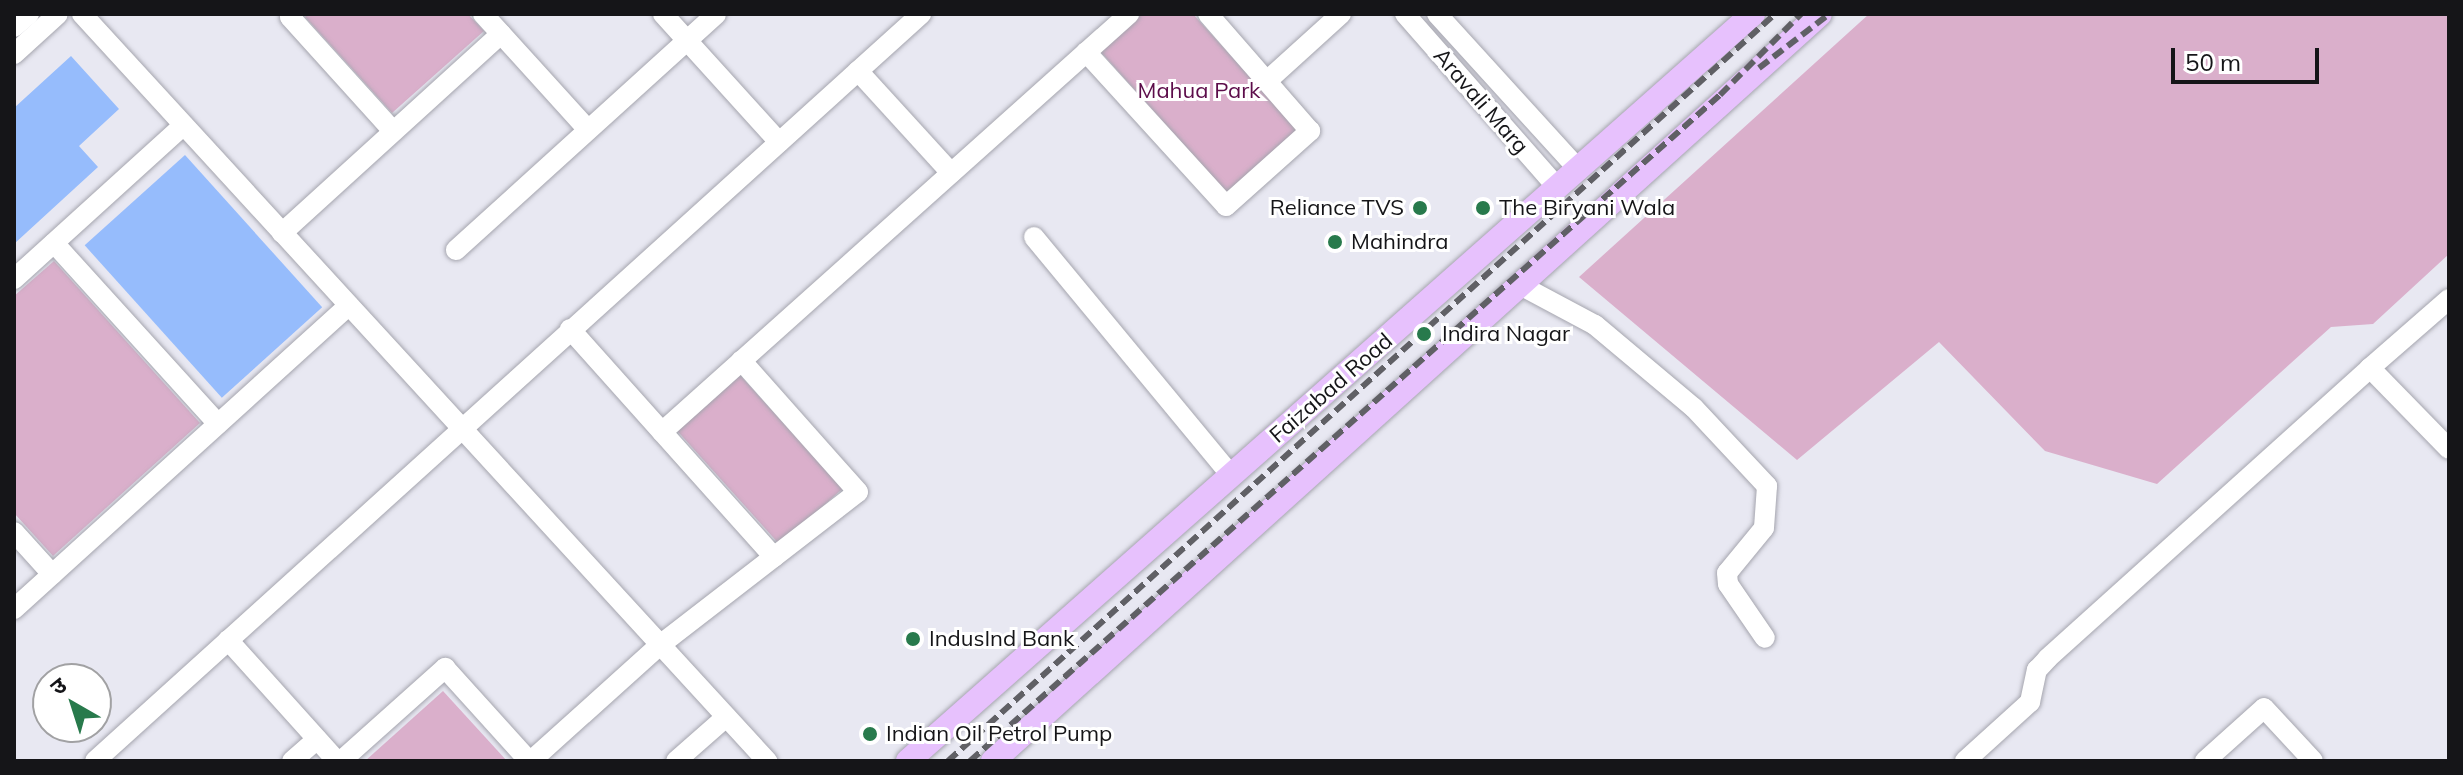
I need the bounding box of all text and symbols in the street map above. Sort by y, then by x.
scale bar [2175,32,2323,82]
street label: Aravali Marg [1428,43,1534,159]
text: 50 m [2185,47,2241,77]
park label: Mahua Park [1138,78,1260,104]
place label: Reliance TVS [1270,195,1404,221]
place label: The Biryani Wala [1499,195,1675,221]
marker: Reliance TVS [1411,199,1429,217]
marker: The Biryani Wala [1474,199,1492,217]
place label: Mahindra [1351,229,1448,255]
marker: Mahindra [1326,233,1344,251]
place label: Indira Nagar [1442,321,1570,347]
marker: Indira Nagar [1413,323,1435,345]
street label: Faizabad Road [1264,327,1398,449]
place label: IndusInd Bank [929,626,1074,652]
marker: IndusInd Bank [904,630,922,648]
north arrow [32,663,112,743]
text: उ [44,671,72,701]
place label: Indian Oil Petrol Pump [886,721,1112,747]
marker: Indian Oil Petrol Pump [861,725,879,743]

